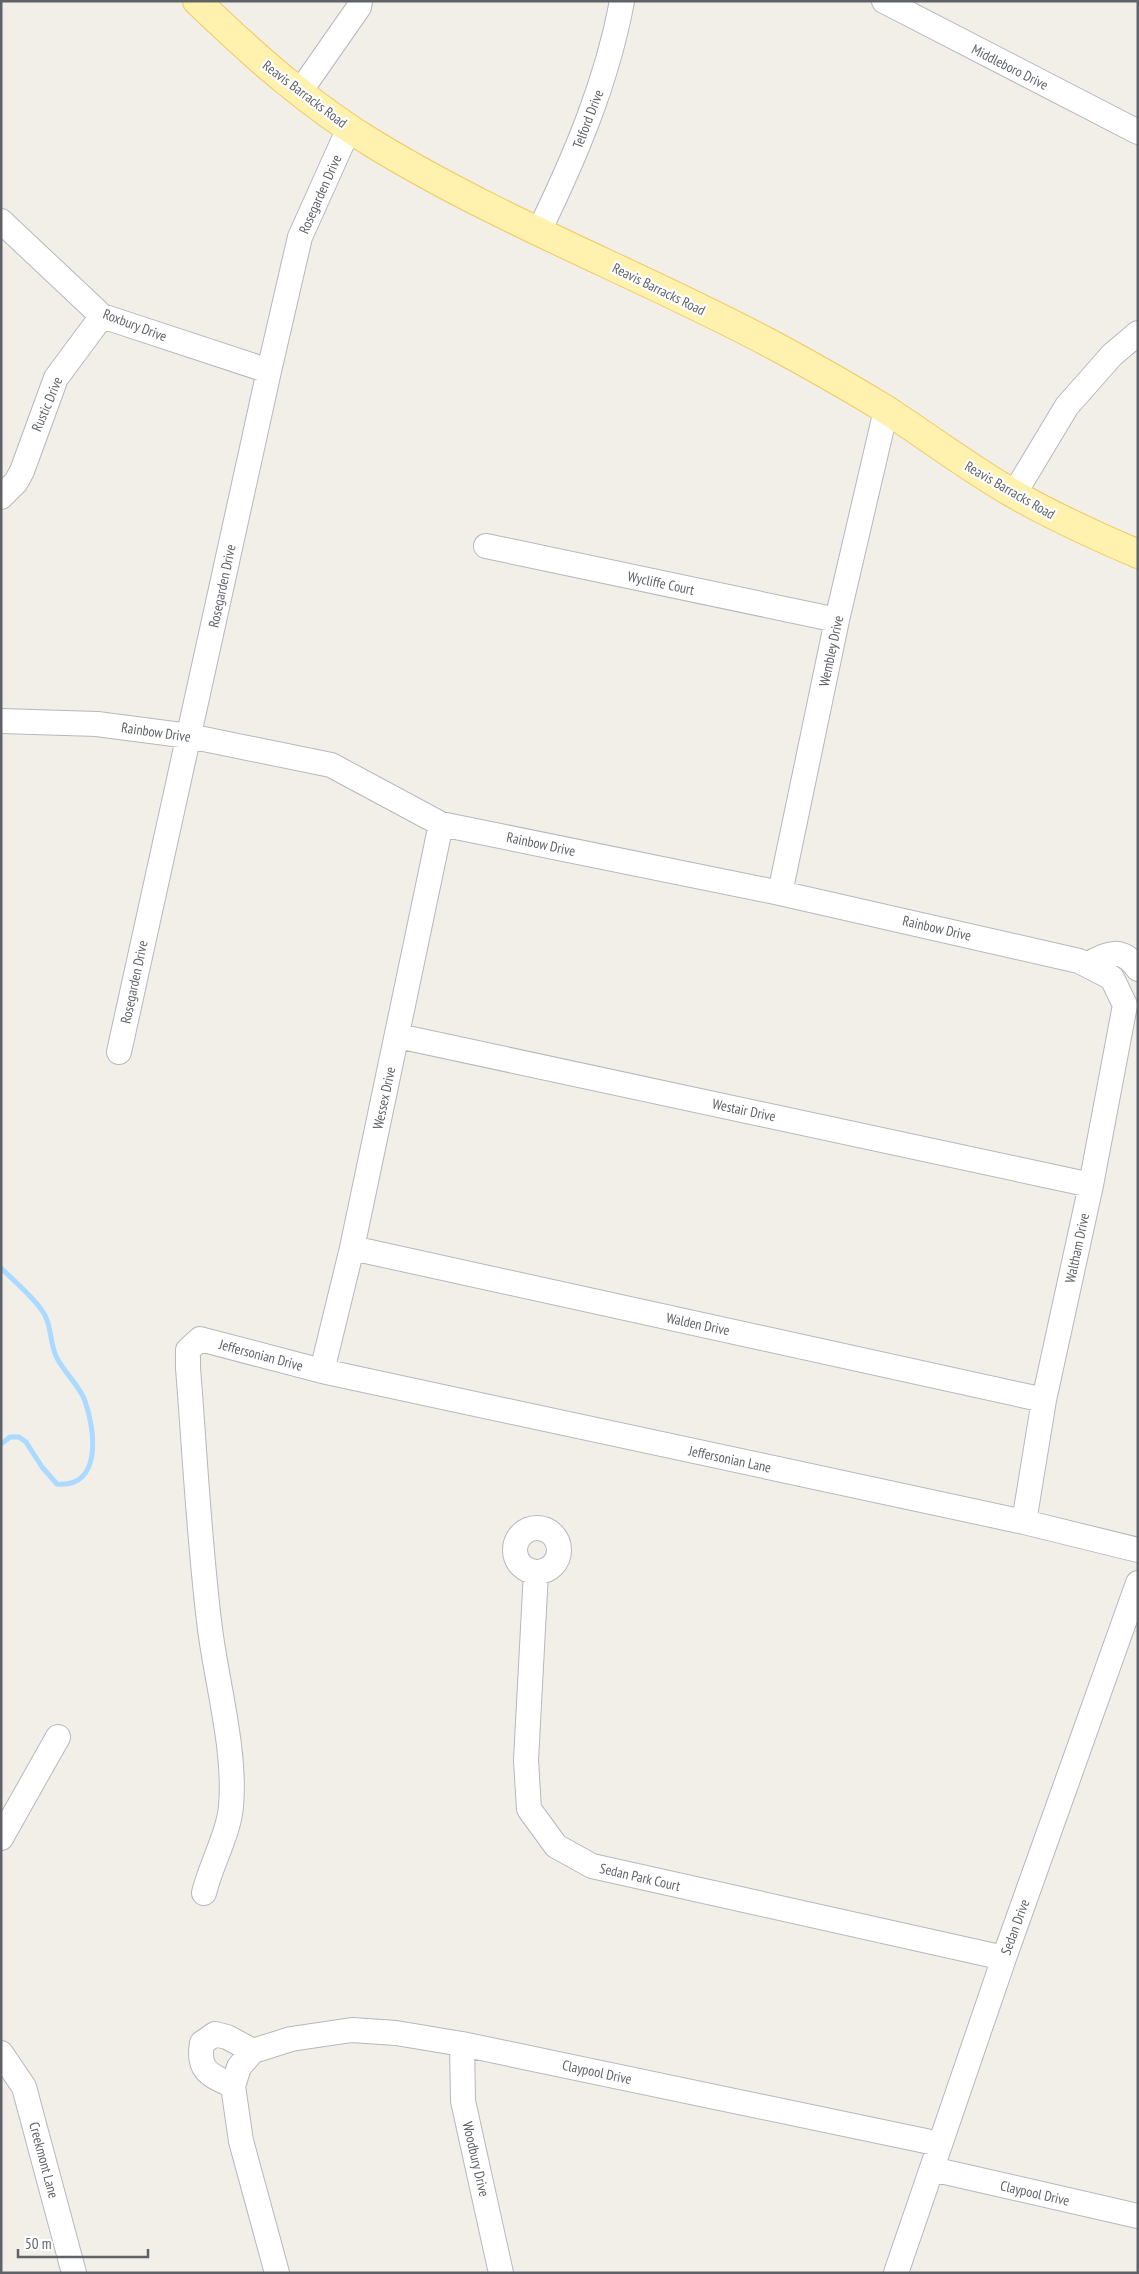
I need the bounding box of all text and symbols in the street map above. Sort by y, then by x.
street label: Middleboro Drive [969,40,1051,94]
street label: Reavis Barracks Road [259,56,351,132]
street label: Telford Drive [569,87,608,151]
street label: Rosegarden Drive [295,152,345,236]
street label: Reavis Barracks Road [610,259,708,319]
street label: Roxbury Drive [101,305,170,345]
street label: Rustic Drive [27,374,67,434]
street label: Reavis Barracks Road [962,457,1058,523]
street label: Rosegarden Drive [204,543,240,629]
street label: Wycliffe Court [626,567,696,599]
street label: Wembley Drive [815,614,847,688]
street label: Rainbow Drive [120,718,192,746]
street label: Rainbow Drive [505,828,577,860]
street label: Rainbow Drive [901,911,973,945]
street label: Rosegarden Drive [116,939,152,1025]
street label: Wessex Drive [369,1065,399,1131]
street label: Westair Drive [711,1095,777,1126]
street label: Waltham Drive [1061,1211,1093,1285]
street label: Walden Drive [665,1309,731,1340]
street label: Jeffersonian Drive [216,1335,305,1375]
street label: Jeffersonian Lane [686,1441,773,1477]
street label: Sedan Park Court [598,1859,682,1895]
street label: Sedan Drive [997,1896,1033,1957]
street label: Claypool Drive [561,2056,634,2088]
street label: Creekmont Lane [25,2120,63,2200]
street label: Woodbury Drive [459,2120,493,2198]
street label: Claypool Drive [999,2176,1072,2210]
scale bar [18,2226,148,2258]
text: 50 m [25,2234,51,2253]

